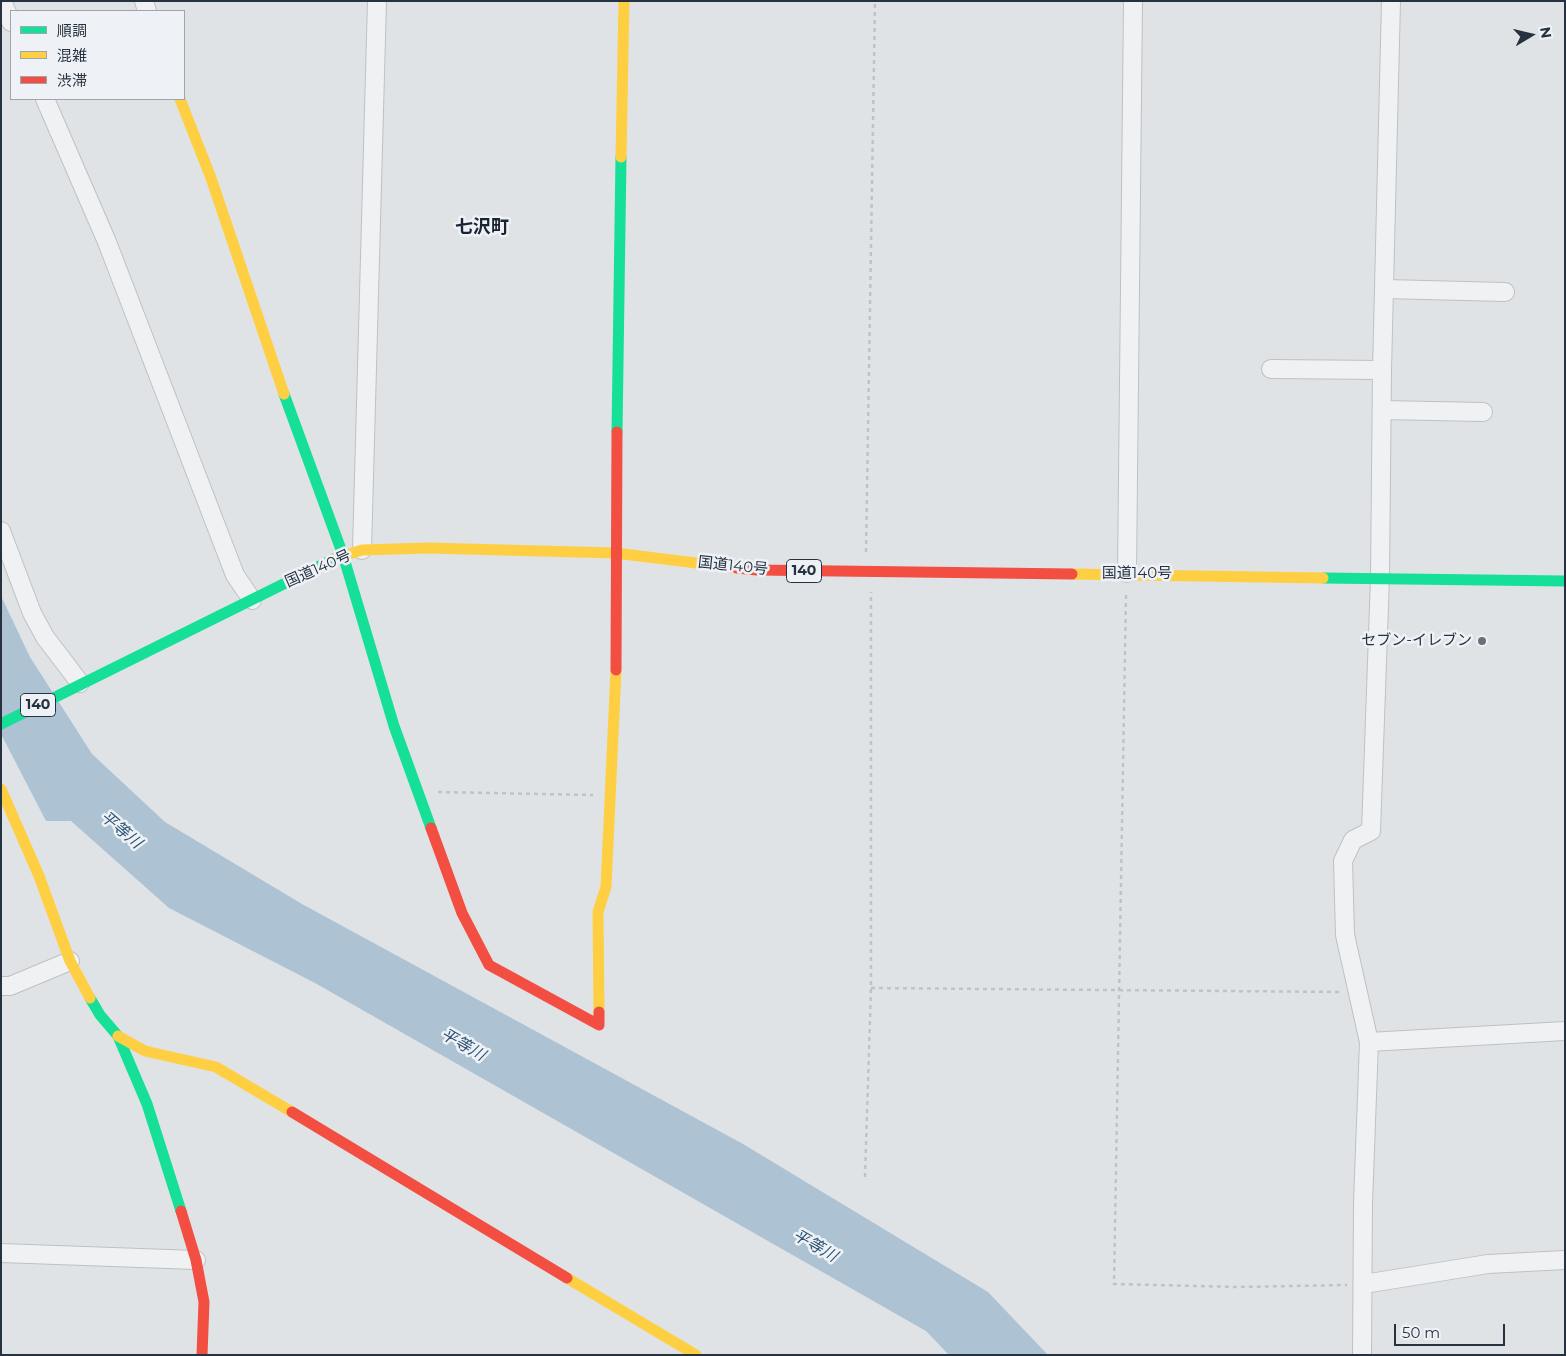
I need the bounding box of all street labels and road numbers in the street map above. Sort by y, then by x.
street label: 国道140号 [282,546,354,592]
street label: 国道140号 [697,553,769,579]
road number: 140 [786,560,822,582]
street label: 国道140号 [1102,565,1172,583]
road number: 140 [20,694,56,716]

